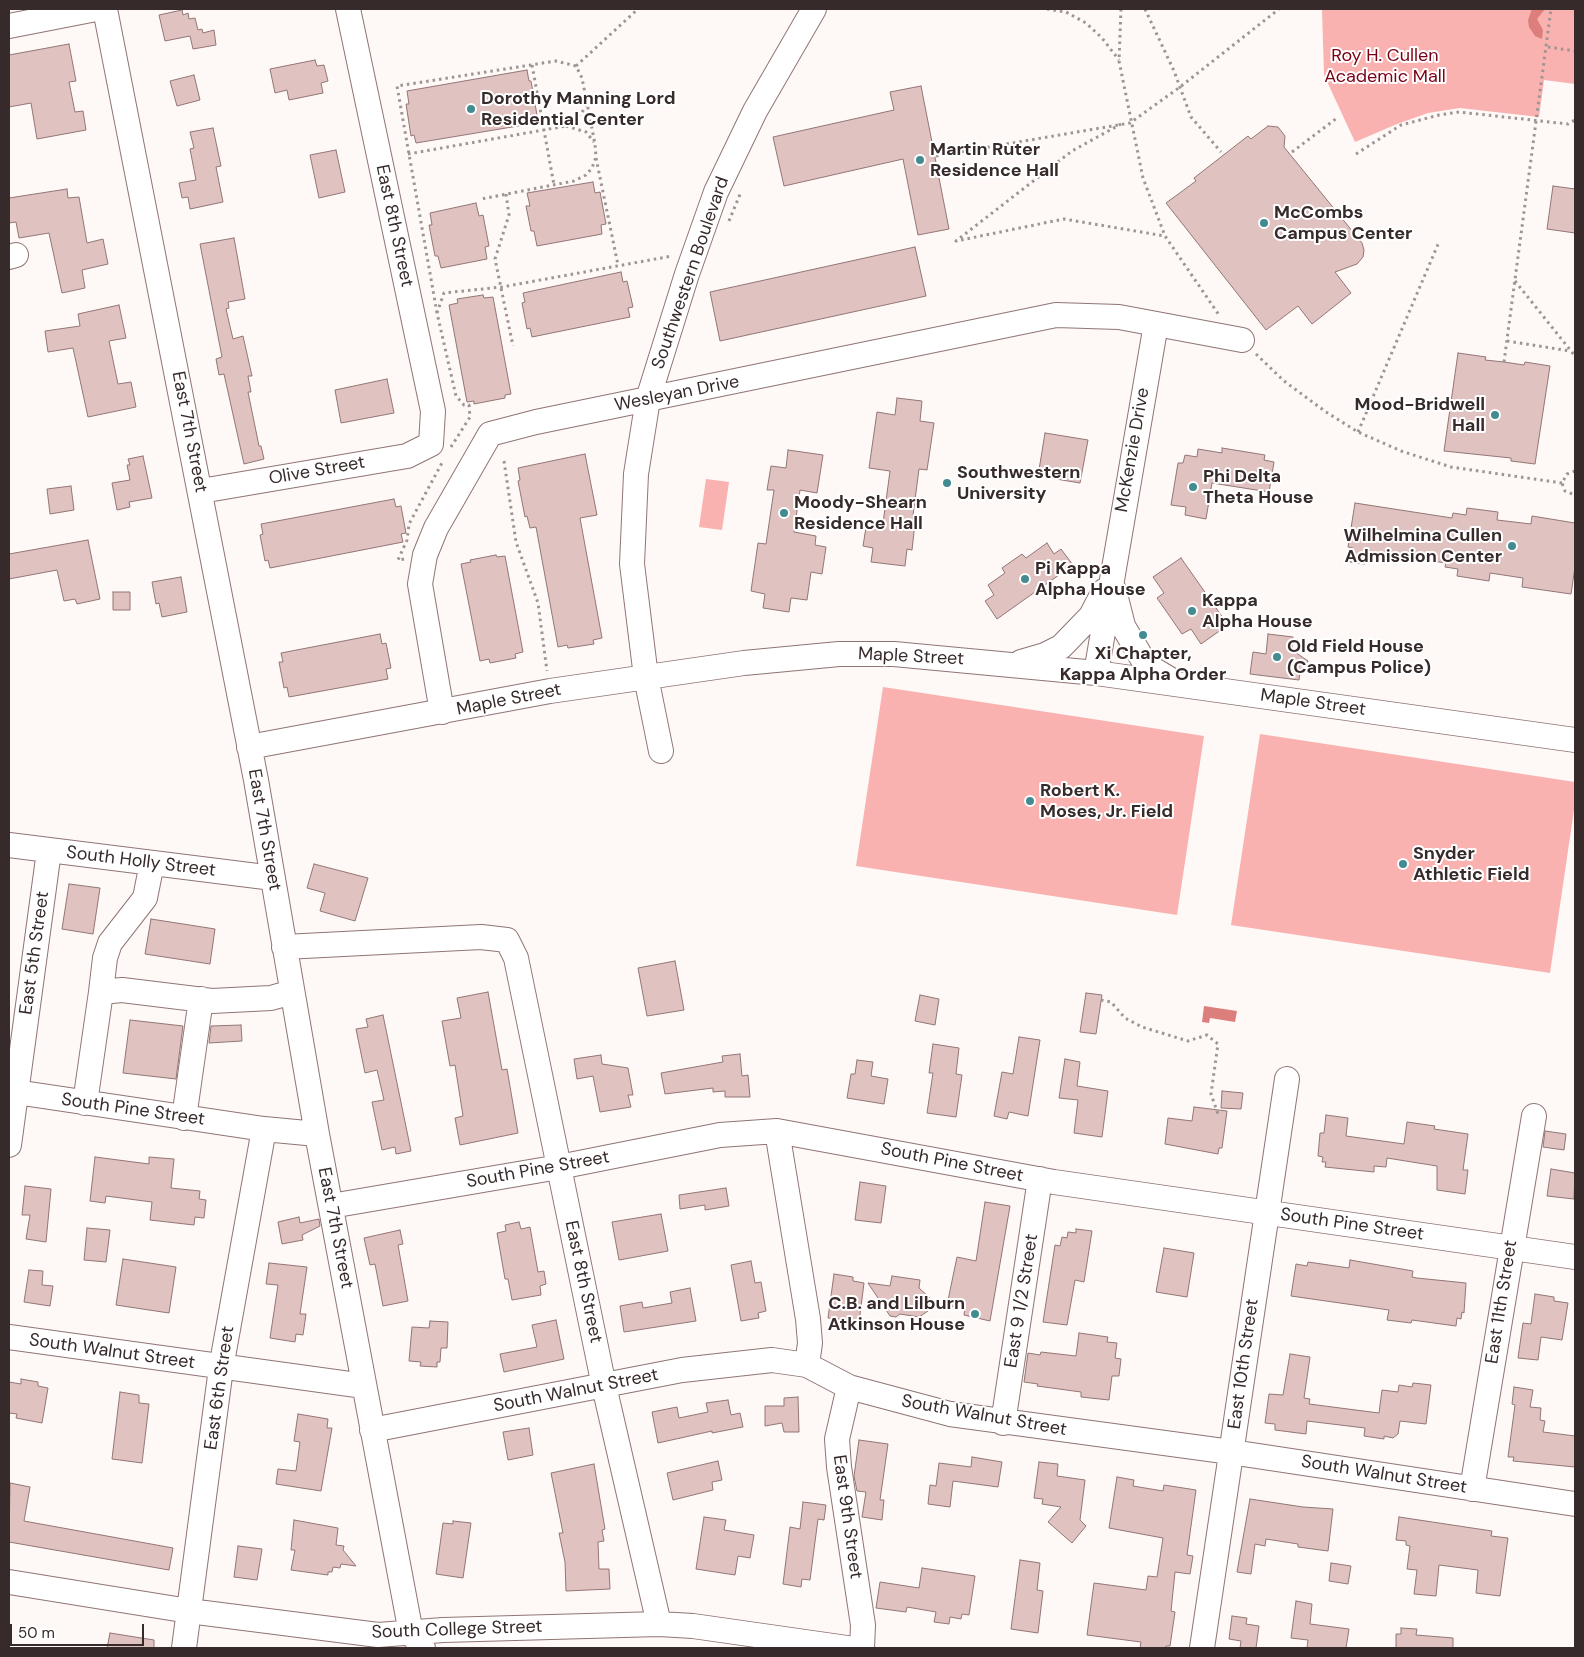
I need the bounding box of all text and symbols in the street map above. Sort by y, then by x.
park label: Roy H. Cullen Academic Mall [1324,45,1446,88]
place label: Dorothy Manning Lord Residential Center [481,88,676,130]
marker: Dorothy Manning Lord Residential Center [465,103,477,115]
place label: Martin Ruter Residence Hall [930,139,1059,182]
marker: Martin Ruter Residence Hall [914,154,926,166]
street label: East 8th Street [370,163,418,289]
street label: Southwestern Boulevard [648,174,734,372]
place label: McCombs Campus Center [1274,202,1412,244]
marker: McCombs Campus Center [1258,217,1270,229]
street label: East 7th Street [167,369,211,495]
street label: Wesleyan Drive [613,371,741,417]
street label: McKenzie Drive [1111,386,1155,514]
place label: Mood-Bridwell Hall [1354,394,1485,436]
marker: Mood-Bridwell Hall [1489,409,1501,421]
street label: Olive Street [267,452,367,490]
place label: Southwestern University [957,462,1080,504]
place label: Phi Delta Theta House [1203,466,1313,508]
marker: Southwestern University [941,477,953,489]
marker: Phi Delta Theta House [1187,481,1199,493]
place label: Moody-Shearn Residence Hall [794,492,927,534]
marker: Moody-Shearn Residence Hall [778,507,790,519]
place label: Wilhelmina Cullen Admission Center [1343,525,1502,568]
marker: Wilhelmina Cullen Admission Center [1506,540,1518,552]
place label: Pi Kappa Alpha House [1035,558,1146,600]
marker: Pi Kappa Alpha House [1019,573,1031,585]
place label: Kappa Alpha House [1202,590,1313,632]
marker: Kappa Alpha House [1186,605,1198,617]
marker: Xi Chapter, Kappa Alpha Order [1137,629,1149,641]
place label: Old Field House (Campus Police) [1287,636,1431,679]
street label: Maple Street [857,643,965,671]
place label: Xi Chapter, Kappa Alpha Order [1060,643,1226,686]
marker: Old Field House (Campus Police) [1271,651,1283,663]
street label: Maple Street [455,679,563,721]
street label: Maple Street [1259,685,1367,721]
street label: East 7th Street [243,767,285,893]
place label: Robert K. Moses, Jr. Field [1040,780,1173,822]
marker: Robert K. Moses, Jr. Field [1024,795,1036,807]
street label: South Holly Street [65,842,217,882]
place label: Snyder Athletic Field [1413,843,1530,886]
marker: Snyder Athletic Field [1397,858,1409,870]
street label: East 5th Street [16,890,54,1016]
street label: South Pine Street [60,1089,206,1131]
street label: South Pine Street [879,1139,1025,1187]
street label: South Pine Street [465,1147,611,1193]
street label: East 7th Street [313,1165,357,1291]
street label: South Pine Street [1279,1204,1425,1246]
street label: East 8th Street [559,1219,607,1345]
street label: East 9 1/2 Street [1001,1232,1043,1370]
street label: East 11th Street [1482,1239,1522,1365]
place label: C.B. and Lilburn Atkinson House [828,1293,965,1336]
street label: East 10th Street [1224,1297,1264,1431]
marker: C.B. and Lilburn Atkinson House [969,1308,981,1320]
street label: East 6th Street [201,1325,239,1451]
street label: South Walnut Street [28,1330,196,1374]
street label: South Walnut Street [492,1364,660,1418]
street label: South Walnut Street [900,1391,1068,1441]
street label: South Walnut Street [1300,1451,1468,1499]
street label: East 9th Street [828,1454,866,1580]
scale bar [12,1614,146,1646]
street label: South College Street [371,1616,543,1644]
text: 50 m [18,1623,55,1643]

